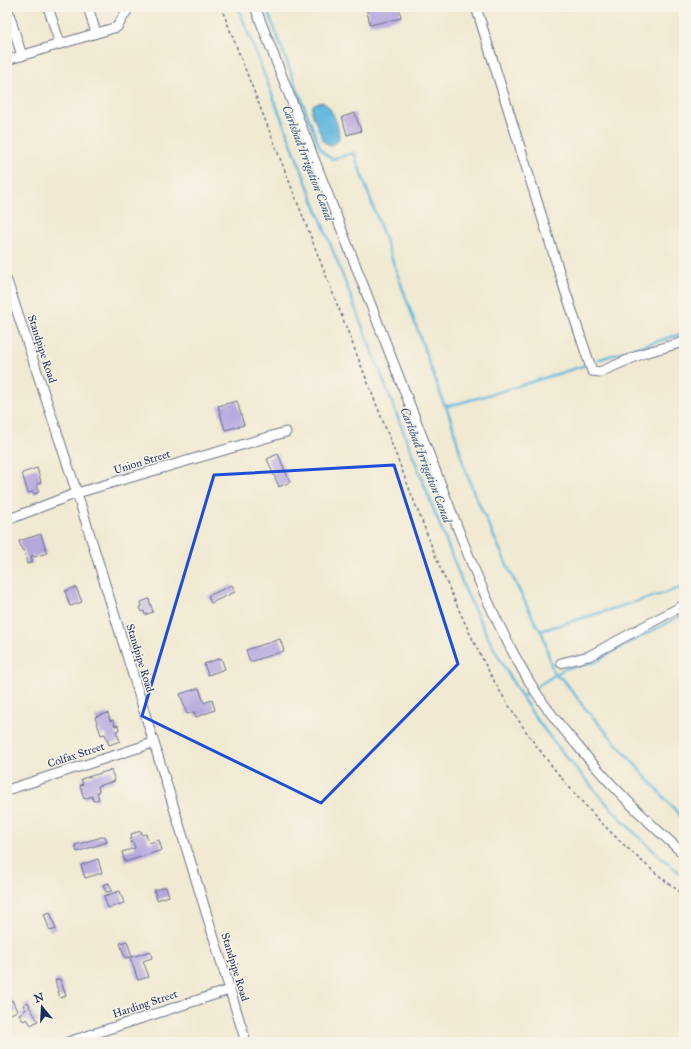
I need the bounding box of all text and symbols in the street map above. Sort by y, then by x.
water label: Carlsbad Irrigation Canal [279,103,337,224]
street label: Standpipe Road [25,313,59,385]
water label: Carlsbad Irrigation Canal [397,405,455,526]
street label: Union Street [112,447,172,477]
street label: Standpipe Road [123,622,157,694]
street label: Colfax Street [46,740,106,770]
street label: Standpipe Road [218,931,252,1003]
north arrow [22,987,62,1027]
street label: Harding Street [111,987,179,1021]
text: N [33,990,46,1006]

